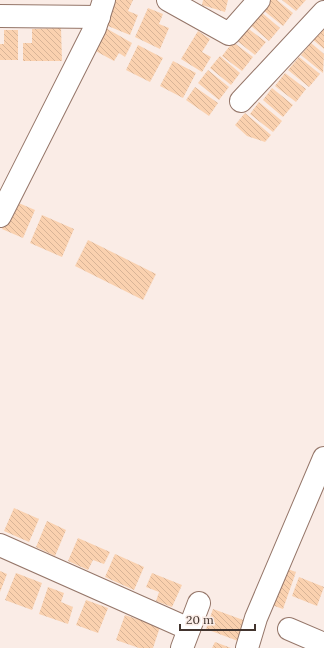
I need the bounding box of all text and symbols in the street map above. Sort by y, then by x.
scale bar [180,606,255,632]
text: 20 m [186,612,214,627]

